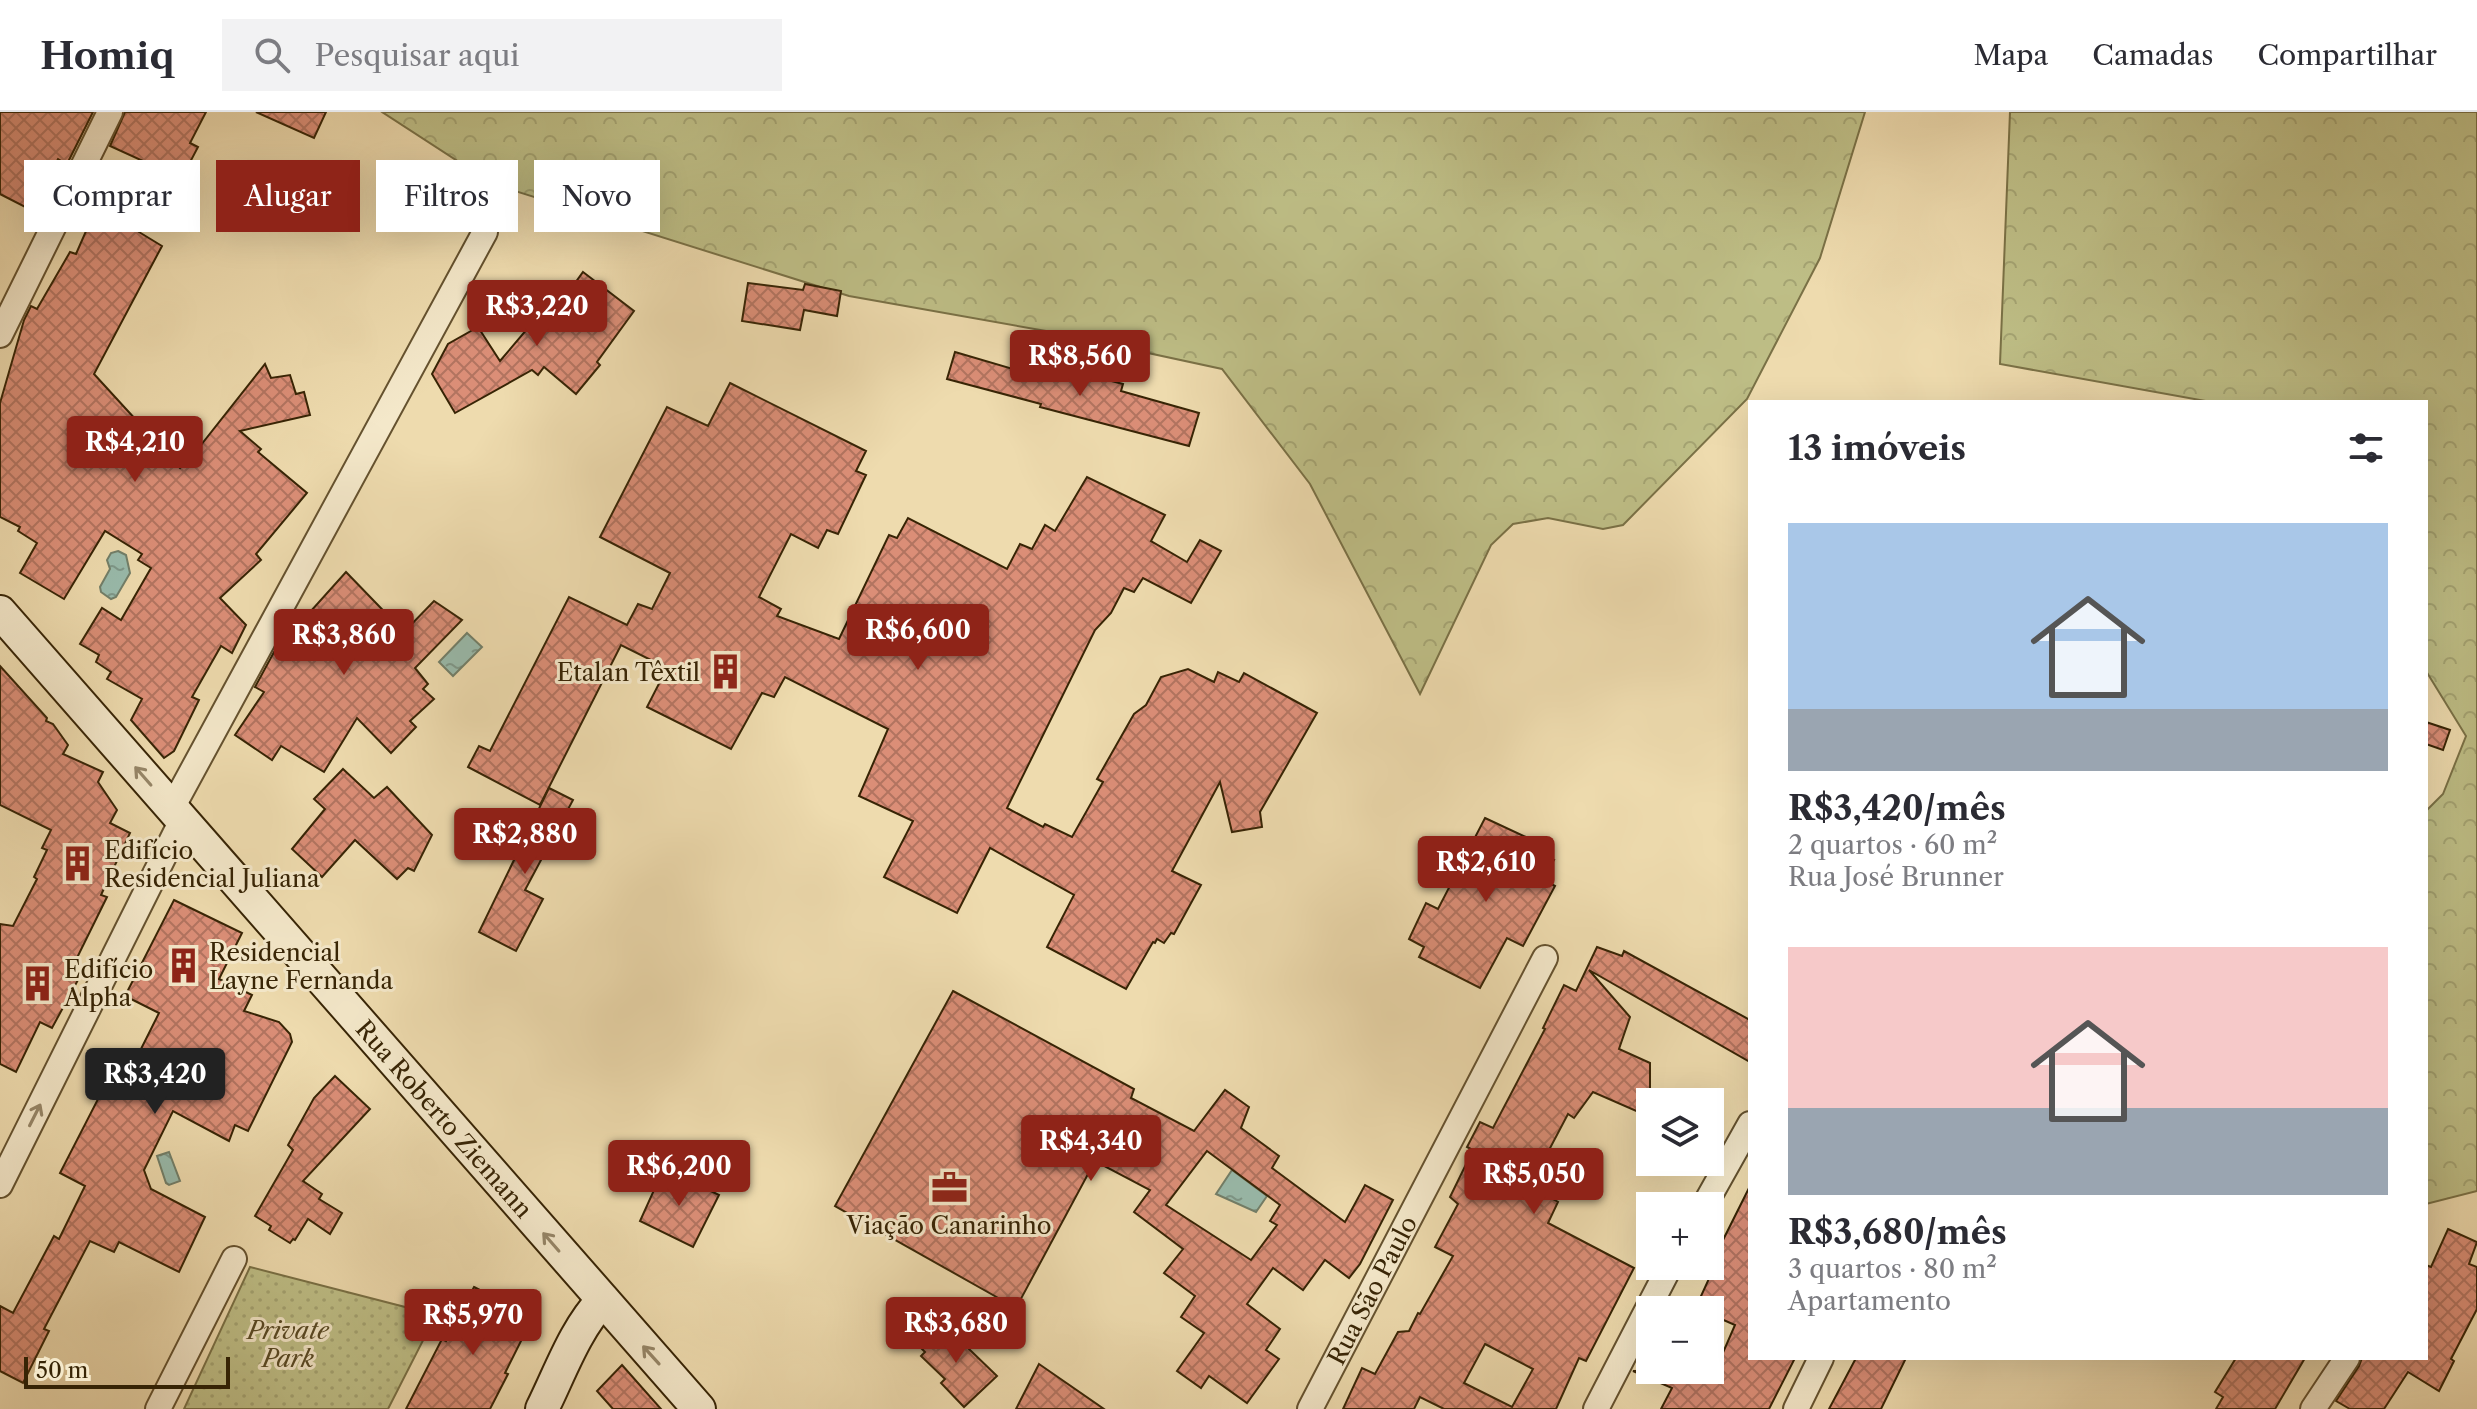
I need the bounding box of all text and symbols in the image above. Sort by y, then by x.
search box [222,19,782,91]
text: Homiq [40,32,174,79]
icon: search [250,33,294,77]
text: Pesquisar aqui [314,37,520,74]
text: Mapa [1973,38,2048,72]
text: Camadas [2092,38,2214,72]
text: Compartilhar [2258,38,2437,72]
chip: Comprar [24,160,200,232]
chip: Alugar [216,160,360,232]
chip: Filtros [376,160,518,232]
chip: Novo [534,160,660,232]
pin: R$3,220 [463,280,611,348]
text: R$3,220 [485,290,589,322]
pin: R$8,560 [1006,330,1154,398]
text: R$8,560 [1028,340,1132,372]
pin: R$4,210 [61,416,209,484]
text: R$4,210 [85,426,185,458]
icon: filters [2344,426,2388,470]
text: 13 imóveis [1788,427,1966,469]
icon: home [2016,575,2160,719]
pin: R$6,600 [844,604,992,672]
pin: R$3,860 [270,609,418,677]
text: R$6,600 [865,614,971,646]
text: R$3,860 [292,619,396,651]
building icon: Etalan Têxtil [707,653,745,691]
place label: Etalan Têxtil [557,658,700,687]
one-way arrow [134,766,152,786]
text: R$3,420/mês [1788,787,2006,829]
pin: R$2,880 [451,808,599,876]
text: R$2,880 [472,818,578,850]
text: 2 quartos · 60 m² [1788,829,1997,861]
place label: Edifício Residencial Juliana [104,836,320,893]
pin: R$2,610 [1412,836,1560,904]
building icon: Edifício Residencial Juliana [59,845,97,883]
text: R$2,610 [1436,846,1536,878]
text: Rua José Brunner [1788,861,2004,893]
place label: Residencial Layne Fernanda [209,938,393,995]
building icon: Residencial Layne Fernanda [164,947,202,985]
place label: Edifício Alpha [63,955,153,1012]
building icon: Edifício Alpha [19,964,57,1002]
icon: home [2016,999,2160,1143]
street label: Rua Roberto Ziemann [350,1014,539,1223]
pin: R$3,420 [81,1048,229,1116]
text: R$3,420 [103,1058,207,1090]
map controls [1636,1088,1724,1384]
button: layers [1636,1088,1724,1176]
one-way arrow [28,1104,43,1128]
pin: R$4,340 [1017,1115,1165,1183]
text: R$4,340 [1039,1125,1143,1157]
pin: R$6,200 [605,1140,753,1208]
pin: R$5,050 [1460,1148,1608,1216]
text: R$6,200 [626,1150,732,1182]
text: R$5,050 [1482,1158,1586,1190]
office icon: Viação Canarinho [930,1169,968,1207]
button: + [1636,1192,1724,1280]
place label: Viação Canarinho [846,1211,1051,1240]
street label: Rua São Paulo [1321,1211,1423,1370]
text: R$3,680/mês [1788,1211,2007,1253]
one-way arrow [543,1232,561,1252]
text: 3 quartos · 80 m² [1788,1253,1997,1285]
text: Apartamento [1788,1285,1951,1317]
pin: R$5,970 [399,1289,547,1357]
button: − [1636,1296,1724,1384]
pin: R$3,680 [882,1297,1030,1365]
text: R$5,970 [422,1299,524,1331]
text: R$3,680 [904,1307,1008,1339]
park label: Private Park [245,1316,330,1373]
one-way arrow [642,1345,660,1365]
scale bar [24,1353,230,1389]
text: 50 m [36,1357,88,1384]

